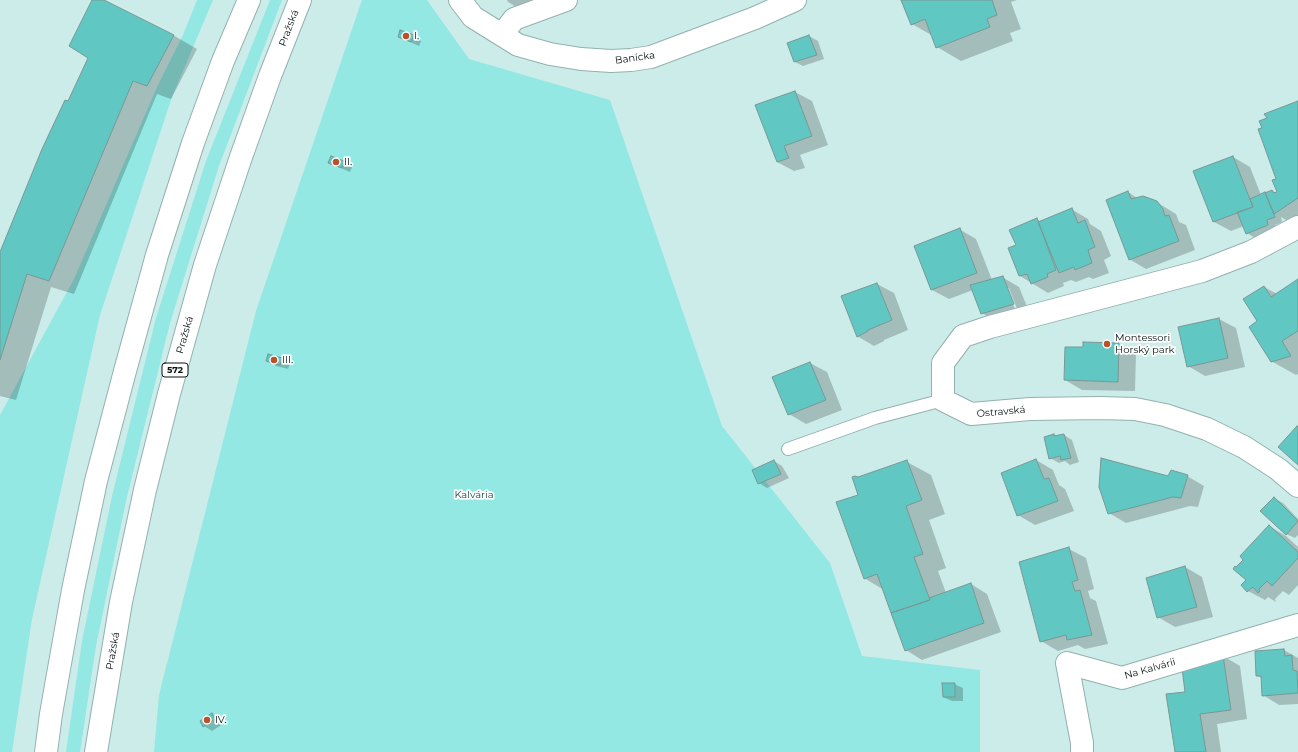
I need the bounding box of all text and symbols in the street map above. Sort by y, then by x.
street label: Pražská [277,8,301,48]
place label: I. [414,30,419,42]
marker: I. [401,31,411,41]
street label: Banícka [614,49,656,67]
place label: II. [344,156,352,168]
marker: II. [331,157,341,167]
street label: Pražská [174,315,196,355]
place label: Montessori Horský park [1115,332,1175,356]
marker: Montessori Horský park [1102,339,1112,349]
place label: III. [282,354,293,366]
marker: III. [269,355,279,365]
road number: 572 [162,363,188,377]
street label: Ostravská [976,404,1026,420]
park label: Kalvária [454,489,494,501]
street label: Pražská [104,631,122,671]
street label: Na Kalvárii [1123,656,1177,682]
place label: IV. [215,714,227,726]
marker: IV. [202,715,212,725]

